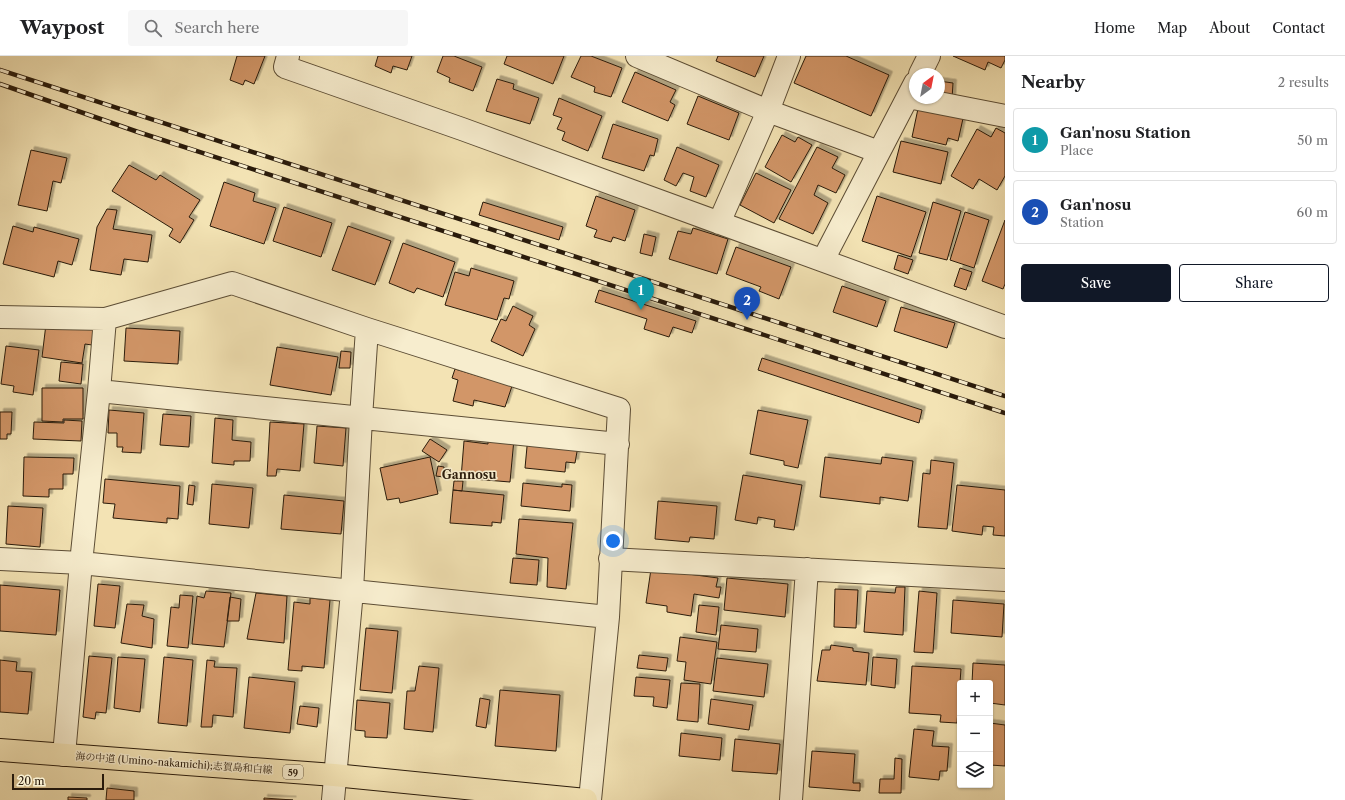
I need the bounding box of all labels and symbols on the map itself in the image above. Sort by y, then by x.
north arrow [909,68,945,104]
pin: 1 [628,277,654,310]
pin: 2 [734,287,760,320]
district label: Gannosu [442,467,496,482]
your location [603,531,623,551]
street label: 海の中道 (Umino-nakamichi);志賀島和白線 [75,750,273,776]
road number: 59 [283,765,303,779]
scale bar [12,772,104,791]

